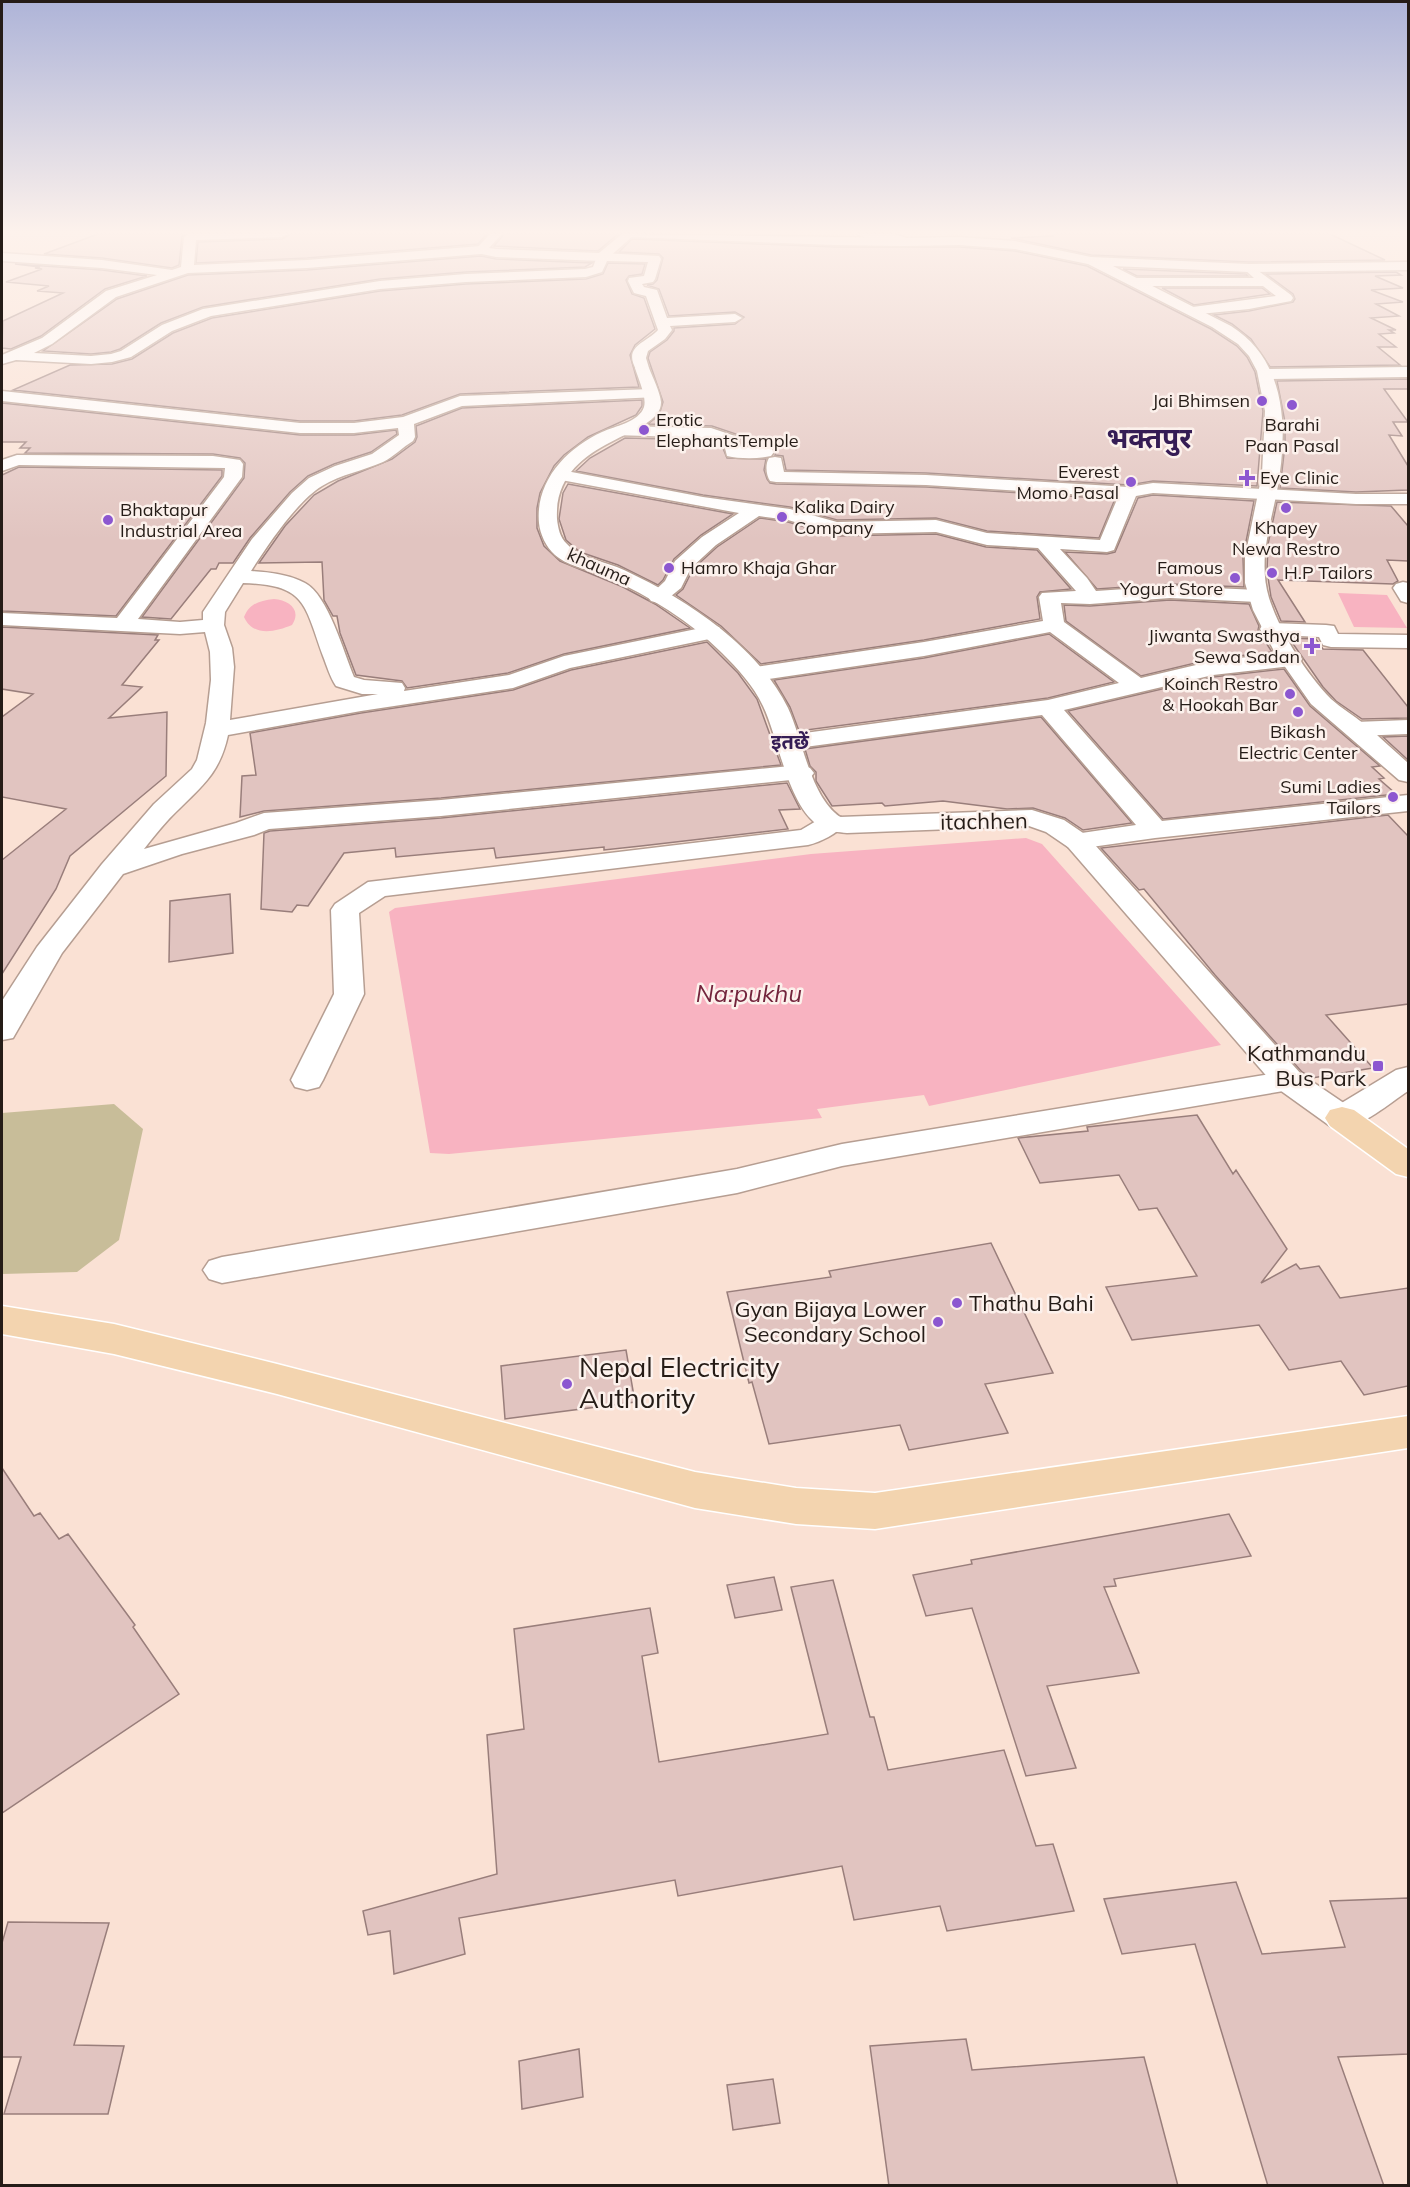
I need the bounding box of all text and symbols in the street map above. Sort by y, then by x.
place label: Jai Bhimsen [1152,389,1250,412]
marker: Jai Bhimsen [1255,394,1269,408]
marker: Barahi Paan Pasal [1285,398,1299,412]
place label: Erotic ElephantsTemple [656,408,799,452]
place label: Barahi Paan Pasal [1245,413,1339,457]
district label: भक्तपुर [1106,420,1192,456]
marker: Erotic ElephantsTemple [637,423,651,437]
place label: Everest Momo Pasal [1016,460,1119,504]
place label: Eye Clinic [1260,466,1339,489]
marker: Eye Clinic [1238,469,1256,487]
marker: Everest Momo Pasal [1124,475,1138,489]
place label: Kalika Dairy Company [794,495,895,539]
place label: Bhaktapur Industrial Area [120,498,242,542]
marker: Khapey Newa Restro [1279,501,1293,515]
marker: Kalika Dairy Company [775,510,789,524]
marker: Bhaktapur Industrial Area [101,513,115,527]
place label: Khapey Newa Restro [1232,516,1340,560]
street label: khauma [564,542,635,591]
place label: Hamro Khaja Ghar [681,556,837,579]
place label: Famous Yogurt Store [1119,556,1223,600]
marker: Hamro Khaja Ghar [662,561,676,575]
place label: H.P Tailors [1284,561,1373,584]
marker: H.P Tailors [1265,566,1279,580]
marker: Famous Yogurt Store [1228,571,1242,585]
place label: Jiwanta Swasthya Sewa Sadan [1148,624,1300,668]
marker: Jiwanta Swasthya Sewa Sadan [1305,639,1319,653]
place label: Koinch Restro & Hookah Bar [1162,672,1278,716]
marker: Koinch Restro & Hookah Bar [1283,687,1297,701]
marker: Bikash Electric Center [1291,705,1305,719]
place label: Bikash Electric Center [1239,720,1358,764]
district label: इतछें [771,729,810,754]
place label: Sumi Ladies Tailors [1280,775,1381,819]
marker: Sumi Ladies Tailors [1386,790,1400,804]
street label: itachhen [940,806,1028,836]
water label: Na:pukhu [696,978,802,1008]
place label: Kathmandu Bus Park [1247,1039,1367,1092]
marker: Kathmandu Bus Park [1371,1059,1385,1073]
place label: Thathu Bahi [969,1289,1094,1317]
place label: Gyan Bijaya Lower Secondary School [735,1295,926,1348]
marker: Thathu Bahi [950,1296,964,1310]
marker: Gyan Bijaya Lower Secondary School [931,1315,945,1329]
place label: Nepal Electricity Authority [579,1350,780,1415]
marker: Nepal Electricity Authority [560,1377,574,1391]

